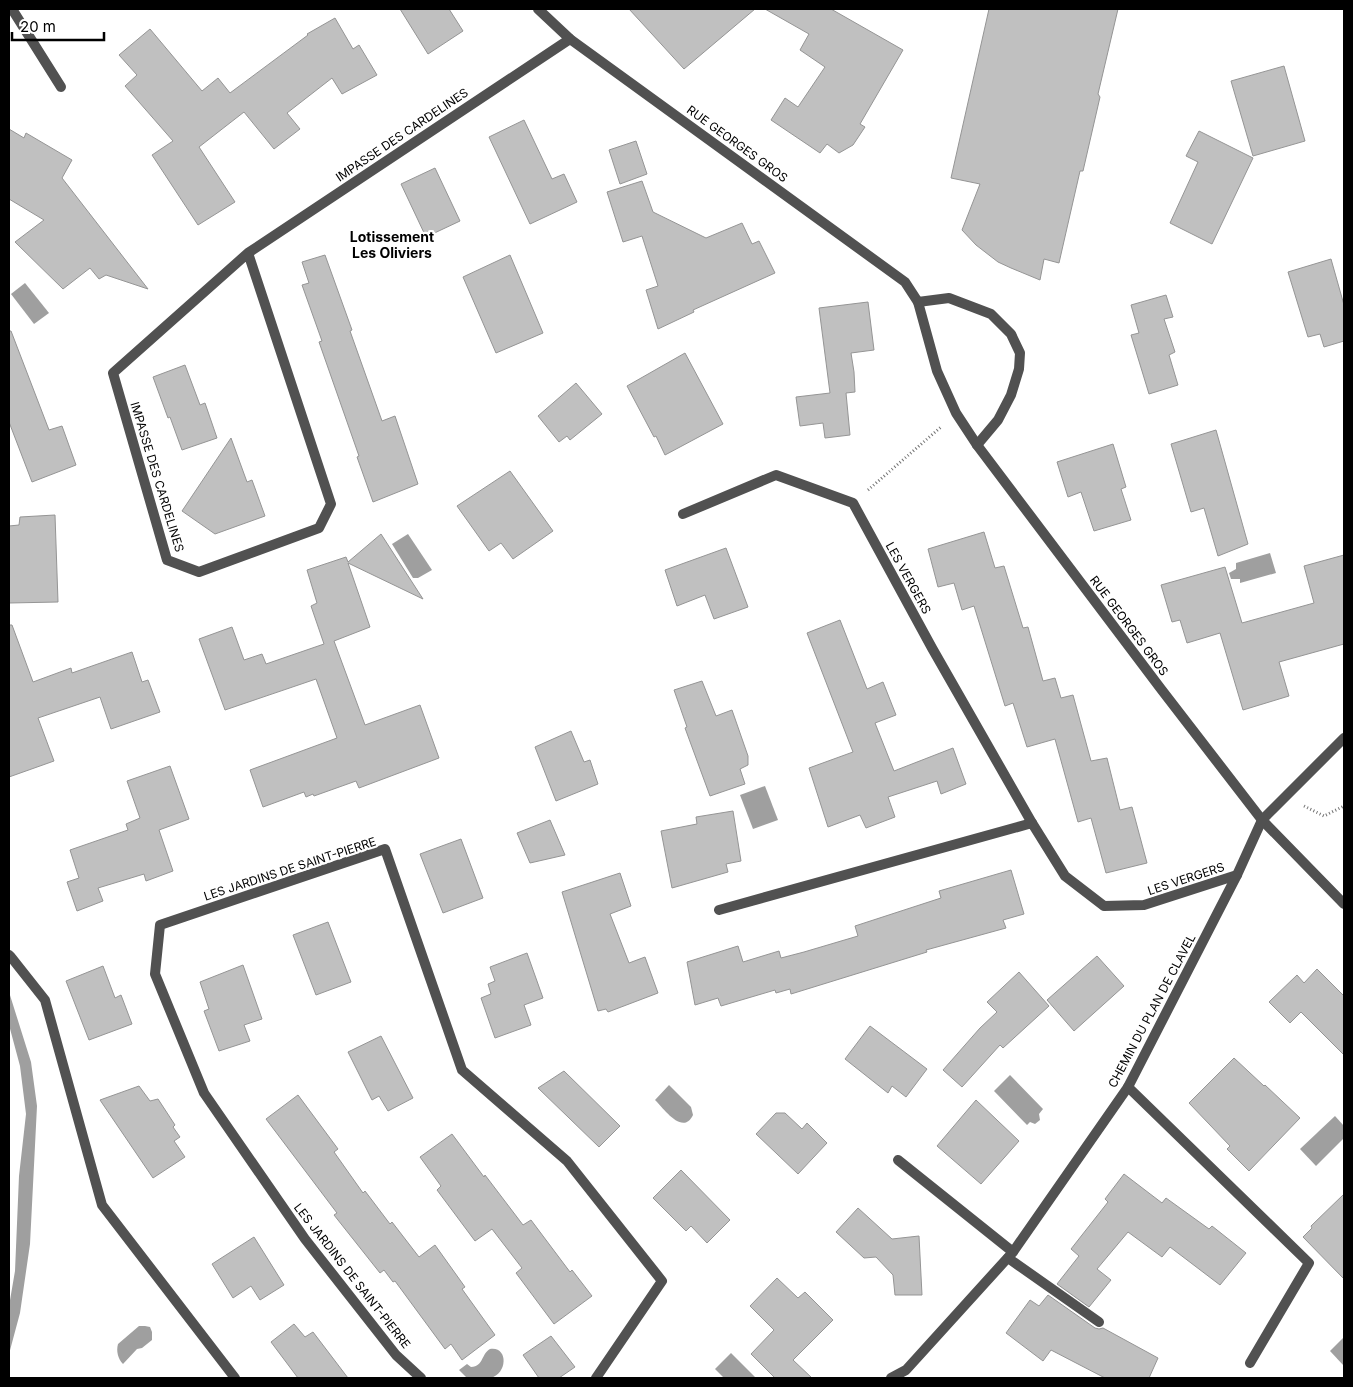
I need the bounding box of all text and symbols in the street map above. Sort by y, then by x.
scale bar [12,10,105,42]
text: 20 m [20,17,56,36]
street label: IMPASSE DES CARDELINES [333,84,471,185]
street label: RUE GEORGES GROS [684,102,791,185]
district label: Lotissement Les Oliviers [350,228,434,261]
street label: IMPASSE DES CARDELINES [127,400,188,554]
street label: LES VERGERS [883,539,935,617]
street label: RUE GEORGES GROS [1087,573,1172,679]
street label: LES JARDINS DE SAINT-PIERRE [202,834,378,904]
street label: LES VERGERS [1146,859,1226,898]
street label: CHEMIN DU PLAN DE CLAVEL [1105,931,1199,1090]
street label: LES JARDINS DE SAINT-PIERRE [291,1200,414,1351]

